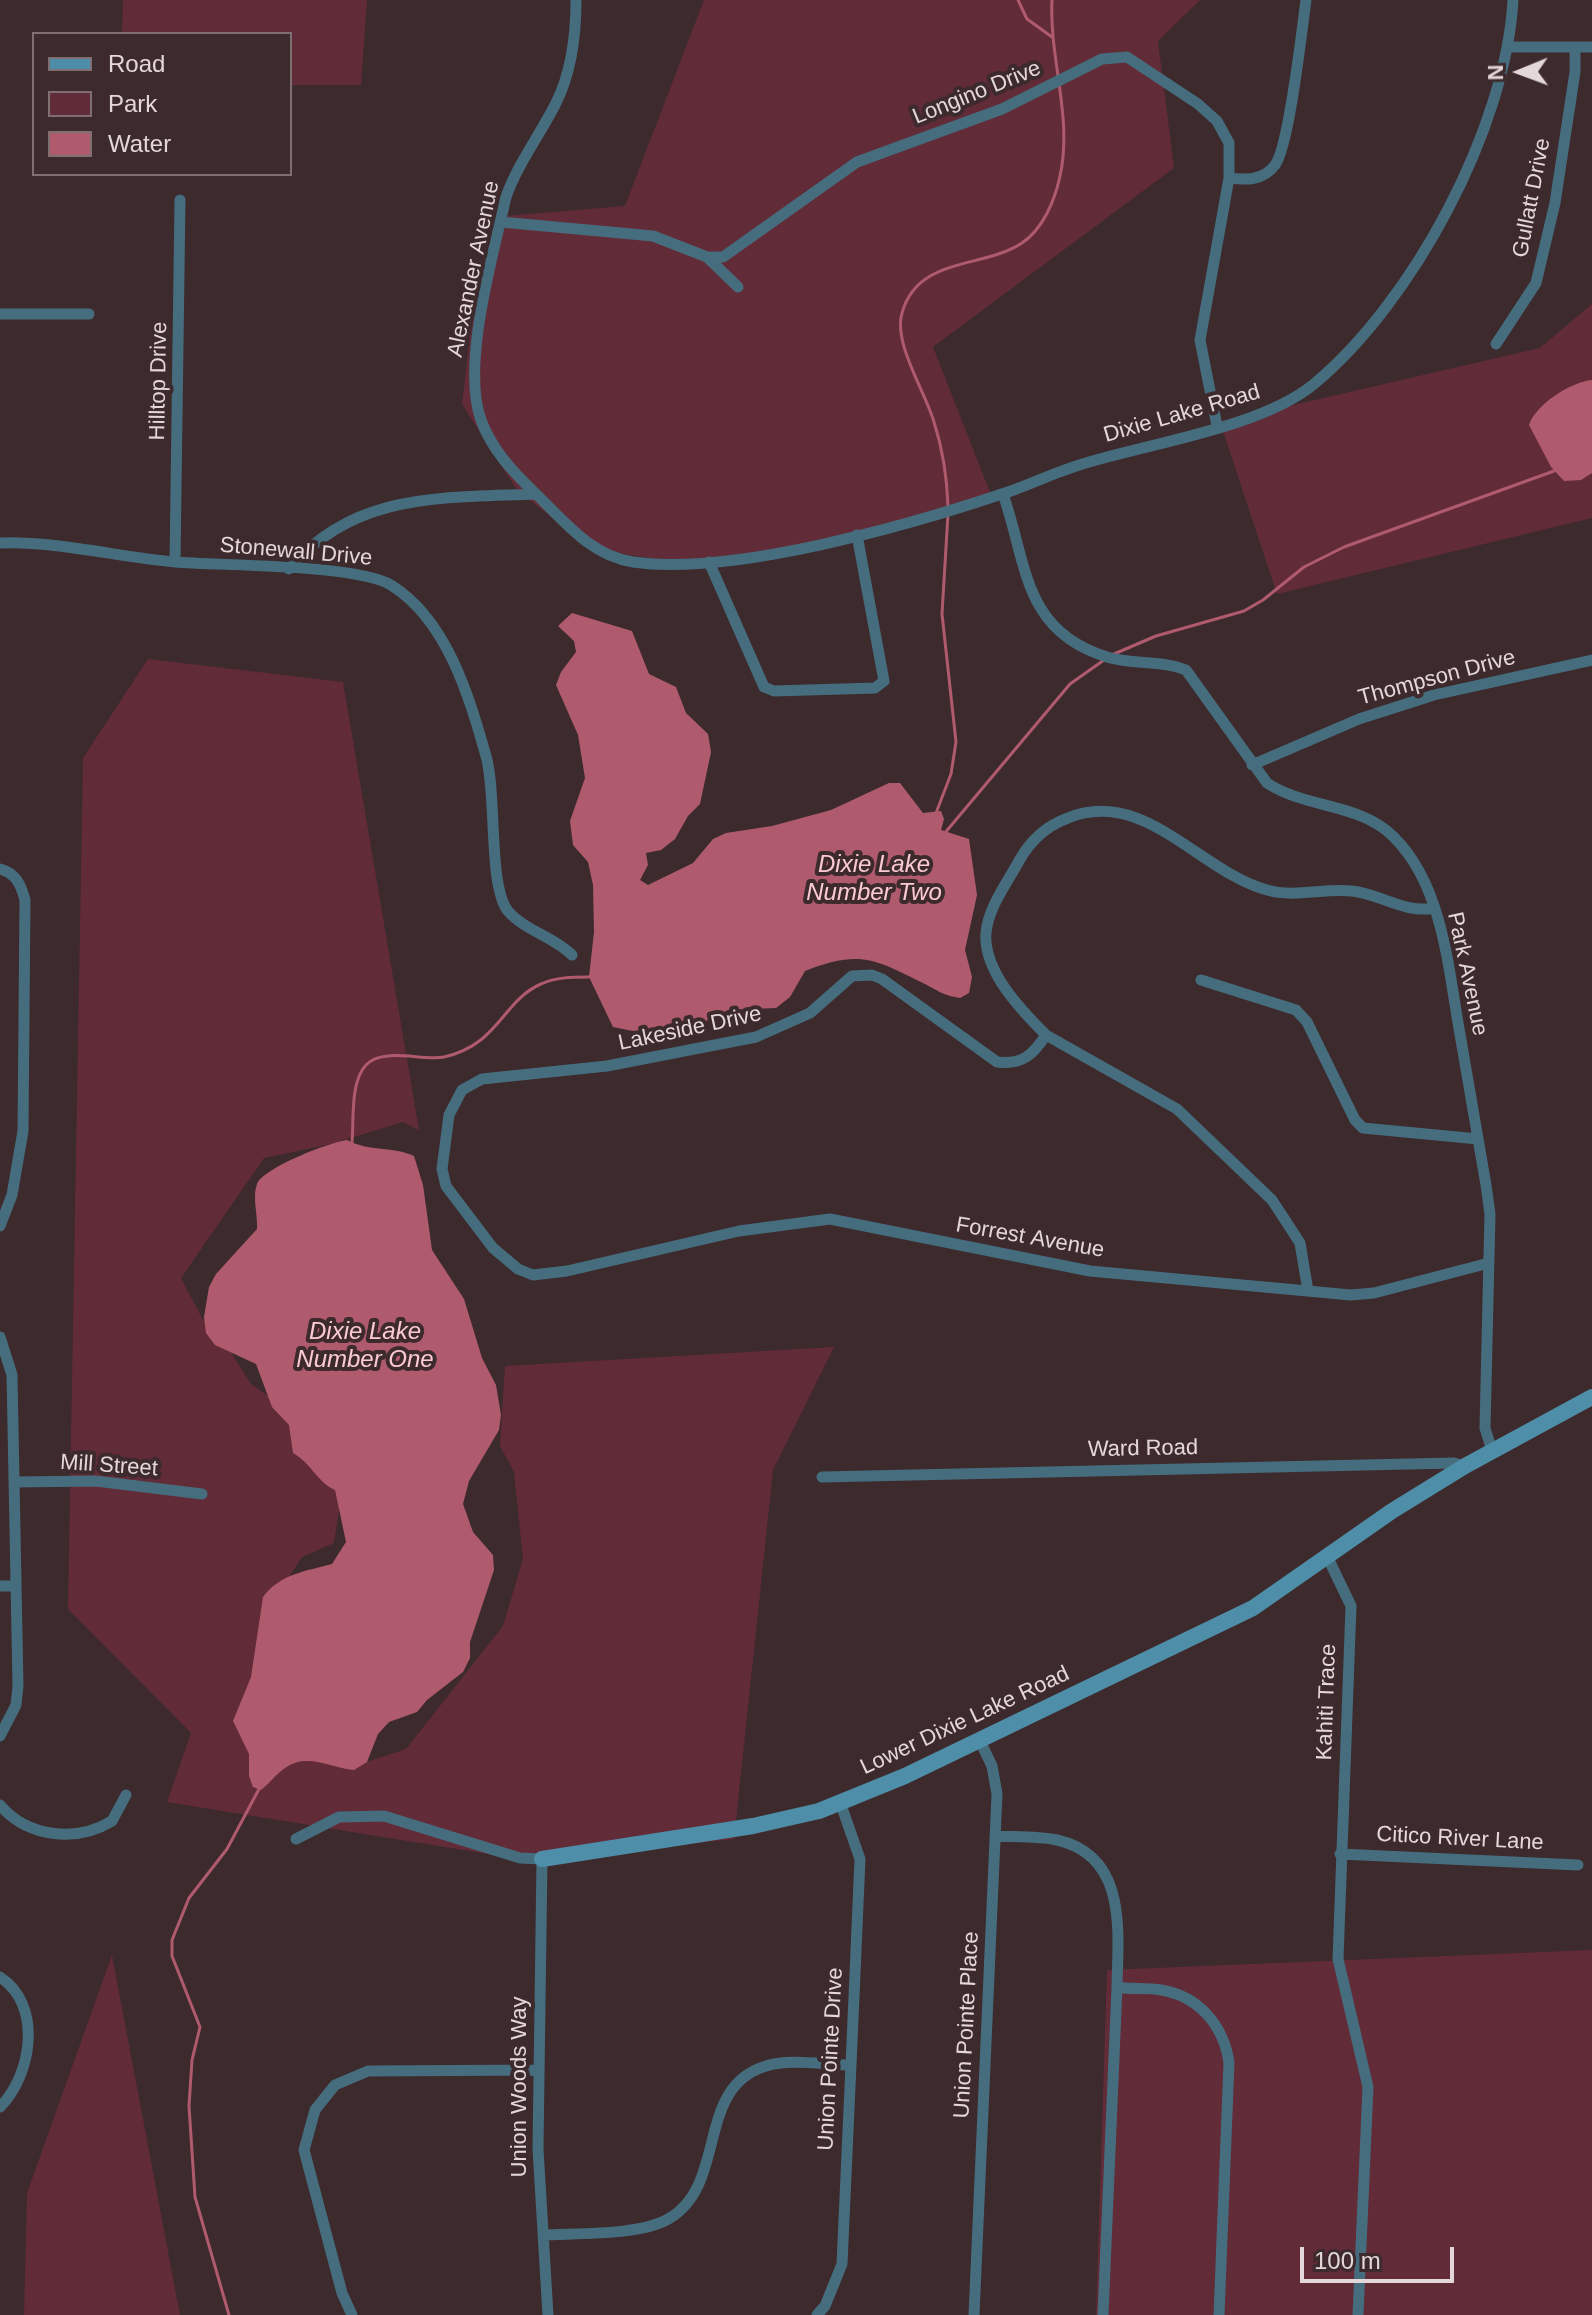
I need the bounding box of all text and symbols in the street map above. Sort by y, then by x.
legend [32,32,292,176]
north arrow [1480,32,1560,112]
text: Road [108,50,165,77]
street label: Longino Drive [909,55,1045,131]
text: N [1483,64,1508,81]
text: Park [108,90,157,117]
text: Water [108,130,171,157]
street label: Gullatt Drive [1507,136,1557,260]
street label: Alexander Avenue [442,179,506,359]
street label: Hilltop Drive [145,321,173,441]
street label: Dixie Lake Road [1101,379,1263,449]
street label: Stonewall Drive [219,532,373,572]
street label: Thompson Drive [1356,644,1518,712]
water label: Dixie Lake Number Two [806,851,942,907]
street label: Park Avenue [1441,910,1493,1038]
street label: Lakeside Drive [616,1001,764,1057]
street label: Forrest Avenue [954,1212,1106,1264]
water label: Dixie Lake Number One [296,1318,434,1374]
street label: Ward Road [1088,1435,1198,1463]
street label: Mill Street [59,1449,159,1483]
street label: Kahiti Trace [1312,1643,1342,1761]
street label: Lower Dixie Lake Road [856,1661,1074,1781]
street label: Citico River Lane [1376,1821,1544,1857]
street label: Union Pointe Place [949,1931,985,2119]
street label: Union Pointe Drive [813,1967,849,2151]
street label: Union Woods Way [507,1997,533,2177]
scale bar [1304,2231,1458,2281]
text: 100 m [1314,2247,1381,2274]

